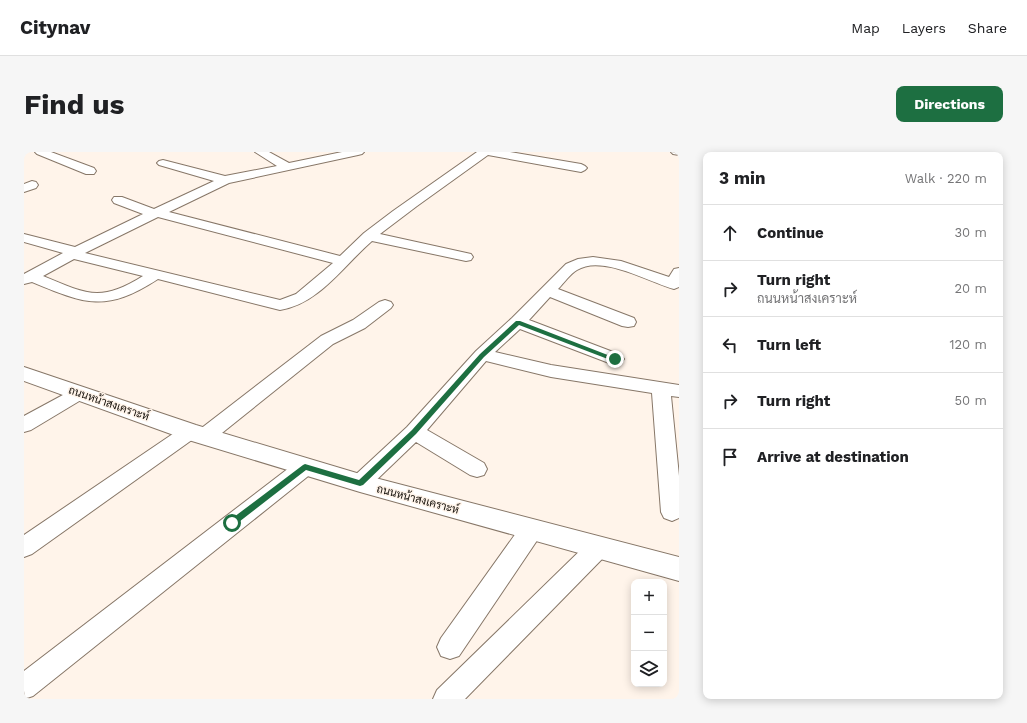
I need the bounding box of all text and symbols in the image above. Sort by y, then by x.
text: Citynav [20,16,91,39]
text: Map [851,20,880,36]
text: Layers [902,20,946,36]
text: Share [968,20,1007,36]
button: Directions [896,86,1003,122]
text: Find us [24,88,124,121]
text: 3 min [719,168,765,188]
text: Walk · 220 m [905,171,987,186]
icon: ahead [719,222,741,244]
text: Continue [757,224,824,242]
text: 30 m [955,225,987,240]
text: Turn right [757,271,830,289]
icon: right [719,278,741,300]
text: 20 m [955,281,987,296]
text: ถนนหน้าสงเคราะห์ [757,291,857,306]
icon: left [719,334,741,356]
text: Turn left [757,336,821,354]
text: 120 m [949,337,987,352]
route end [606,350,624,368]
street label: ถนนหน้าสงเคราะห์ [67,382,152,423]
icon: right [719,390,741,412]
text: Turn right [757,392,830,410]
text: 50 m [955,393,987,408]
icon: arrive [719,446,741,468]
text: Arrive at destination [757,448,909,466]
street label: ถนนหน้าสงเคราะห์ [375,480,461,517]
route start [223,514,241,532]
map controls [631,579,667,687]
button: + [631,579,667,615]
button: − [631,615,667,651]
button: layers [631,651,667,687]

